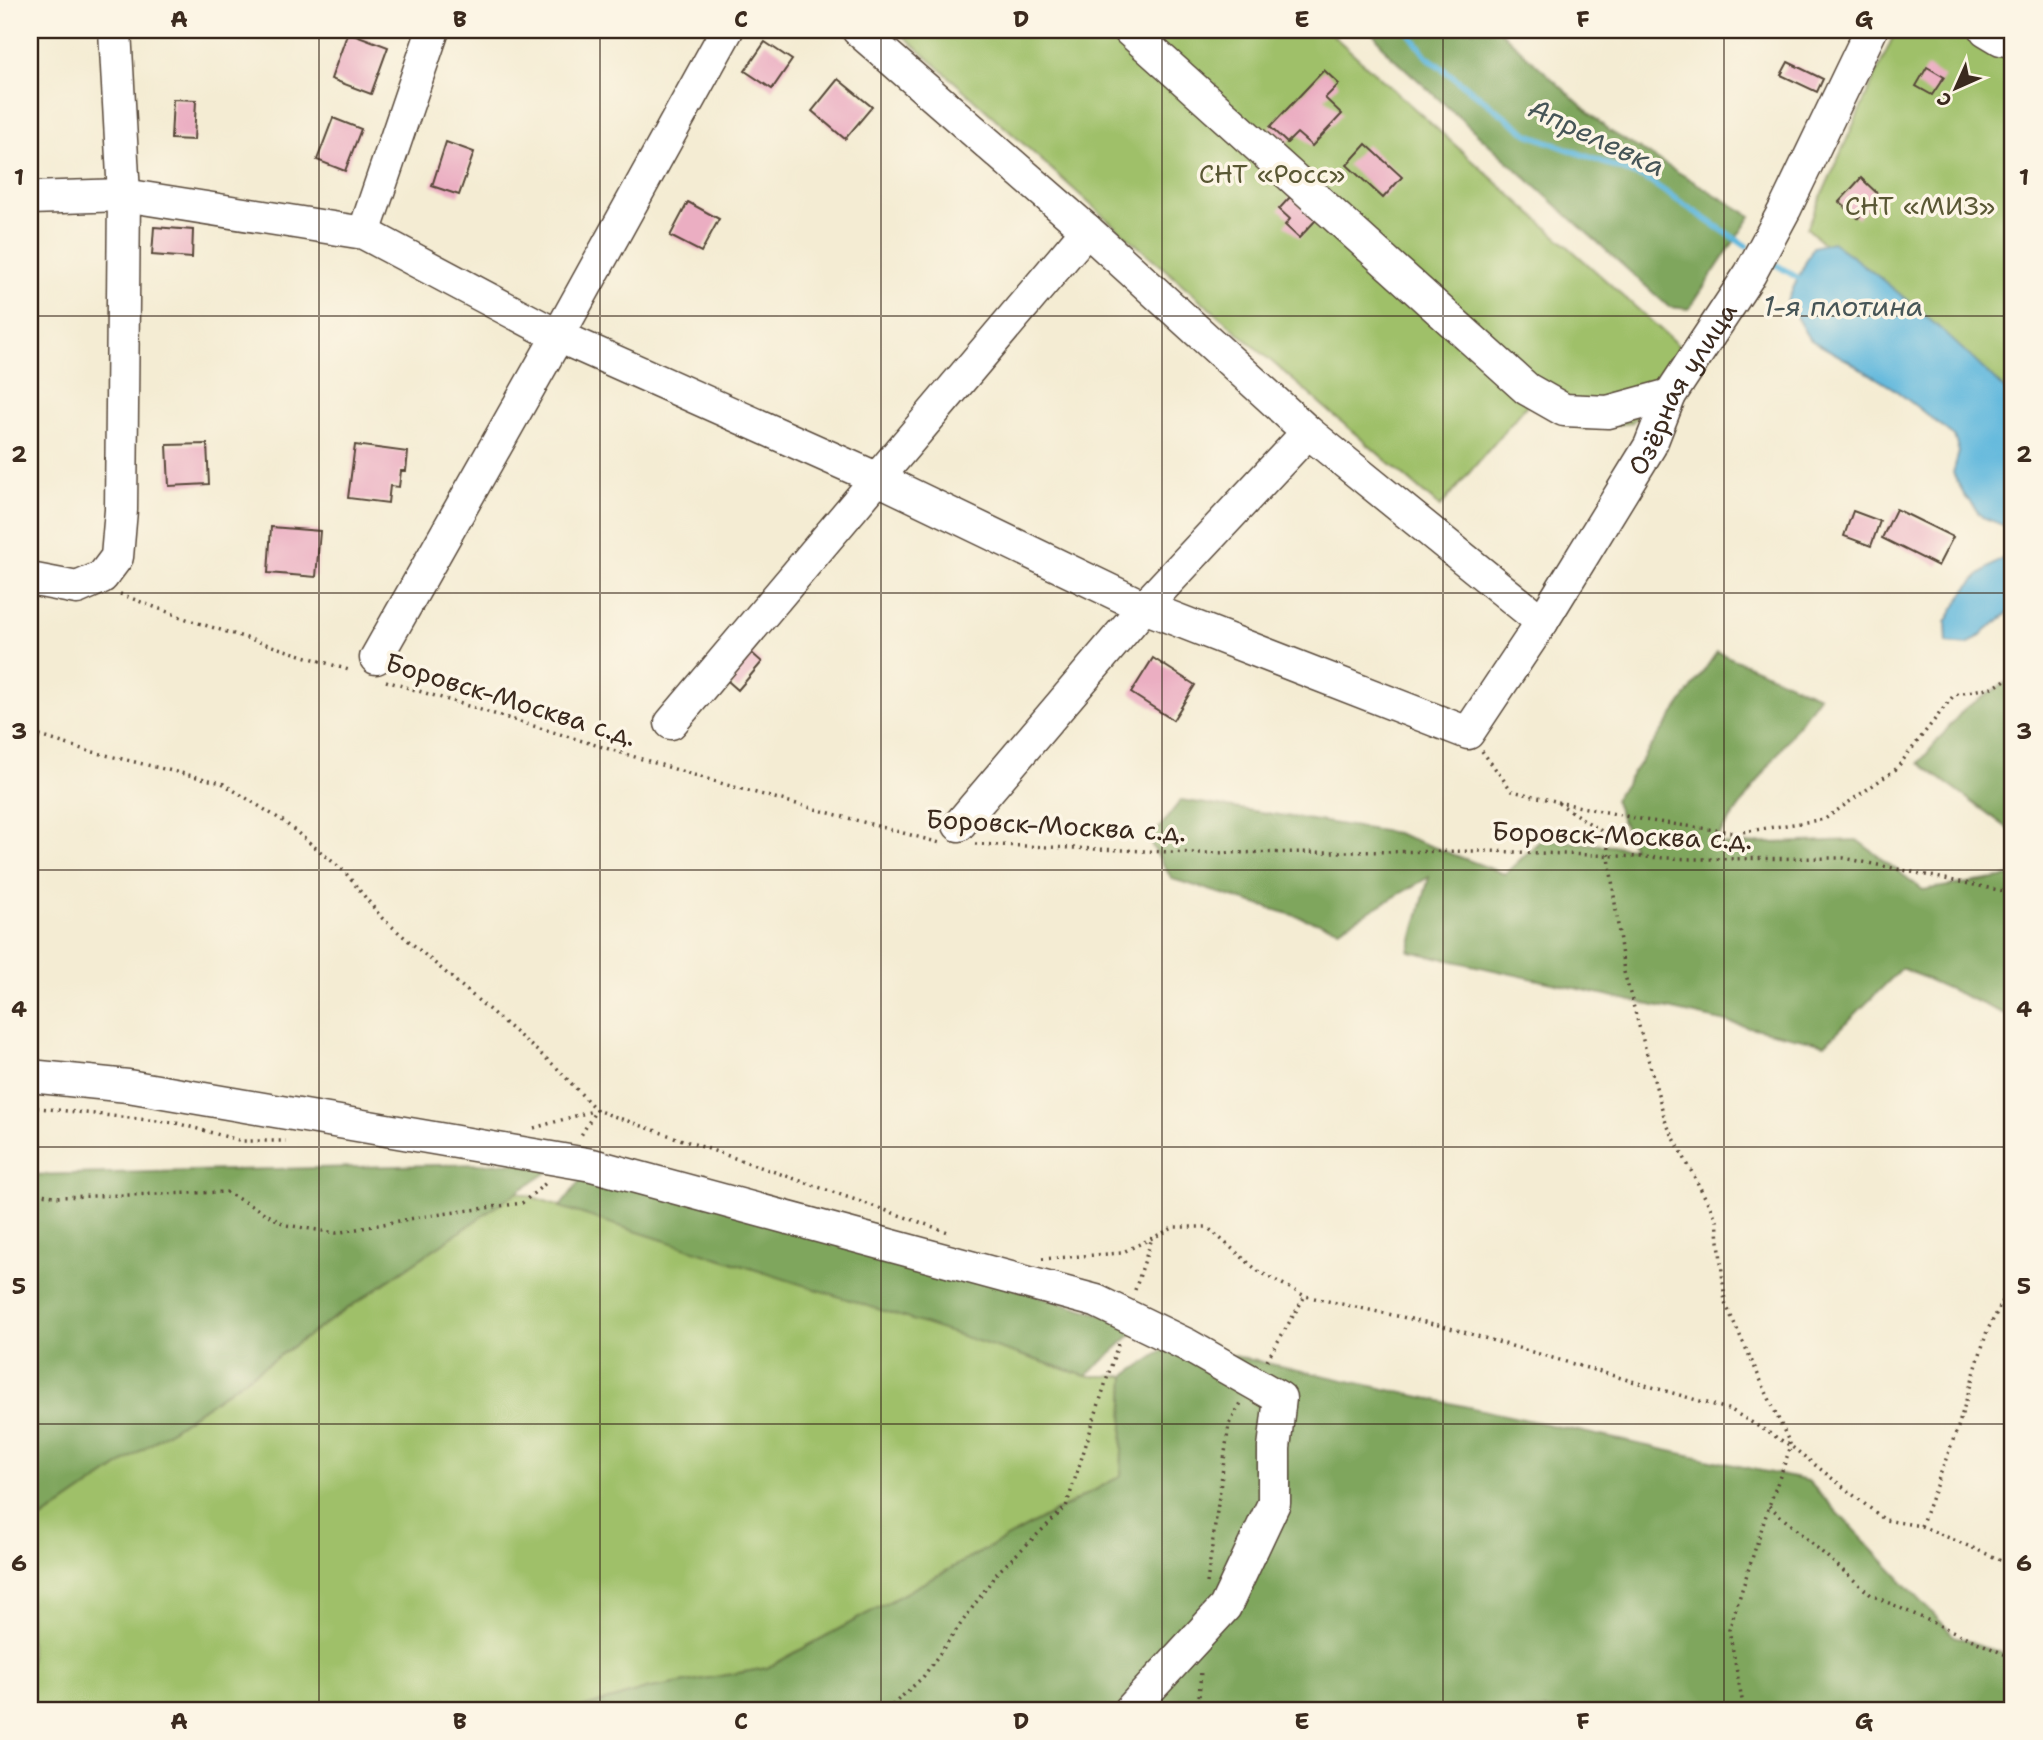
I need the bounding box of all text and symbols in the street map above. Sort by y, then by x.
text: A [170,4,188,34]
text: B [453,4,467,34]
text: C [734,4,748,34]
text: D [1013,4,1029,34]
text: E [1294,4,1310,34]
text: F [1576,4,1590,34]
text: G [1855,4,1874,34]
north arrow [1920,52,1990,122]
text: С [1931,87,1957,113]
water label: Апрелевка [1522,89,1672,185]
park label: СНТ «Росс» [1199,156,1345,191]
text: 1 [14,162,24,192]
text: 1 [2019,162,2029,192]
park label: СНТ «МИЗ» [1845,188,1995,223]
water label: 1-я плотина [1763,287,1924,325]
street label: Озёрная улица [1619,295,1744,481]
text: 2 [11,439,27,469]
text: 2 [2016,439,2032,469]
street label: Боровск-Москва с.д. [381,644,641,754]
text: 3 [11,716,27,746]
text: 3 [2016,716,2032,746]
street label: Боровск-Москва с.д. [925,801,1187,849]
street label: Боровск-Москва с.д. [1491,813,1753,857]
text: 4 [11,994,27,1024]
text: 4 [2016,994,2032,1024]
text: 5 [12,1271,26,1301]
text: 5 [2017,1271,2031,1301]
text: 6 [11,1548,27,1578]
text: 6 [2016,1548,2032,1578]
text: A [170,1706,188,1736]
text: B [453,1706,467,1736]
text: C [734,1706,748,1736]
text: D [1013,1706,1029,1736]
text: E [1294,1706,1310,1736]
text: F [1576,1706,1590,1736]
text: G [1855,1706,1874,1736]

